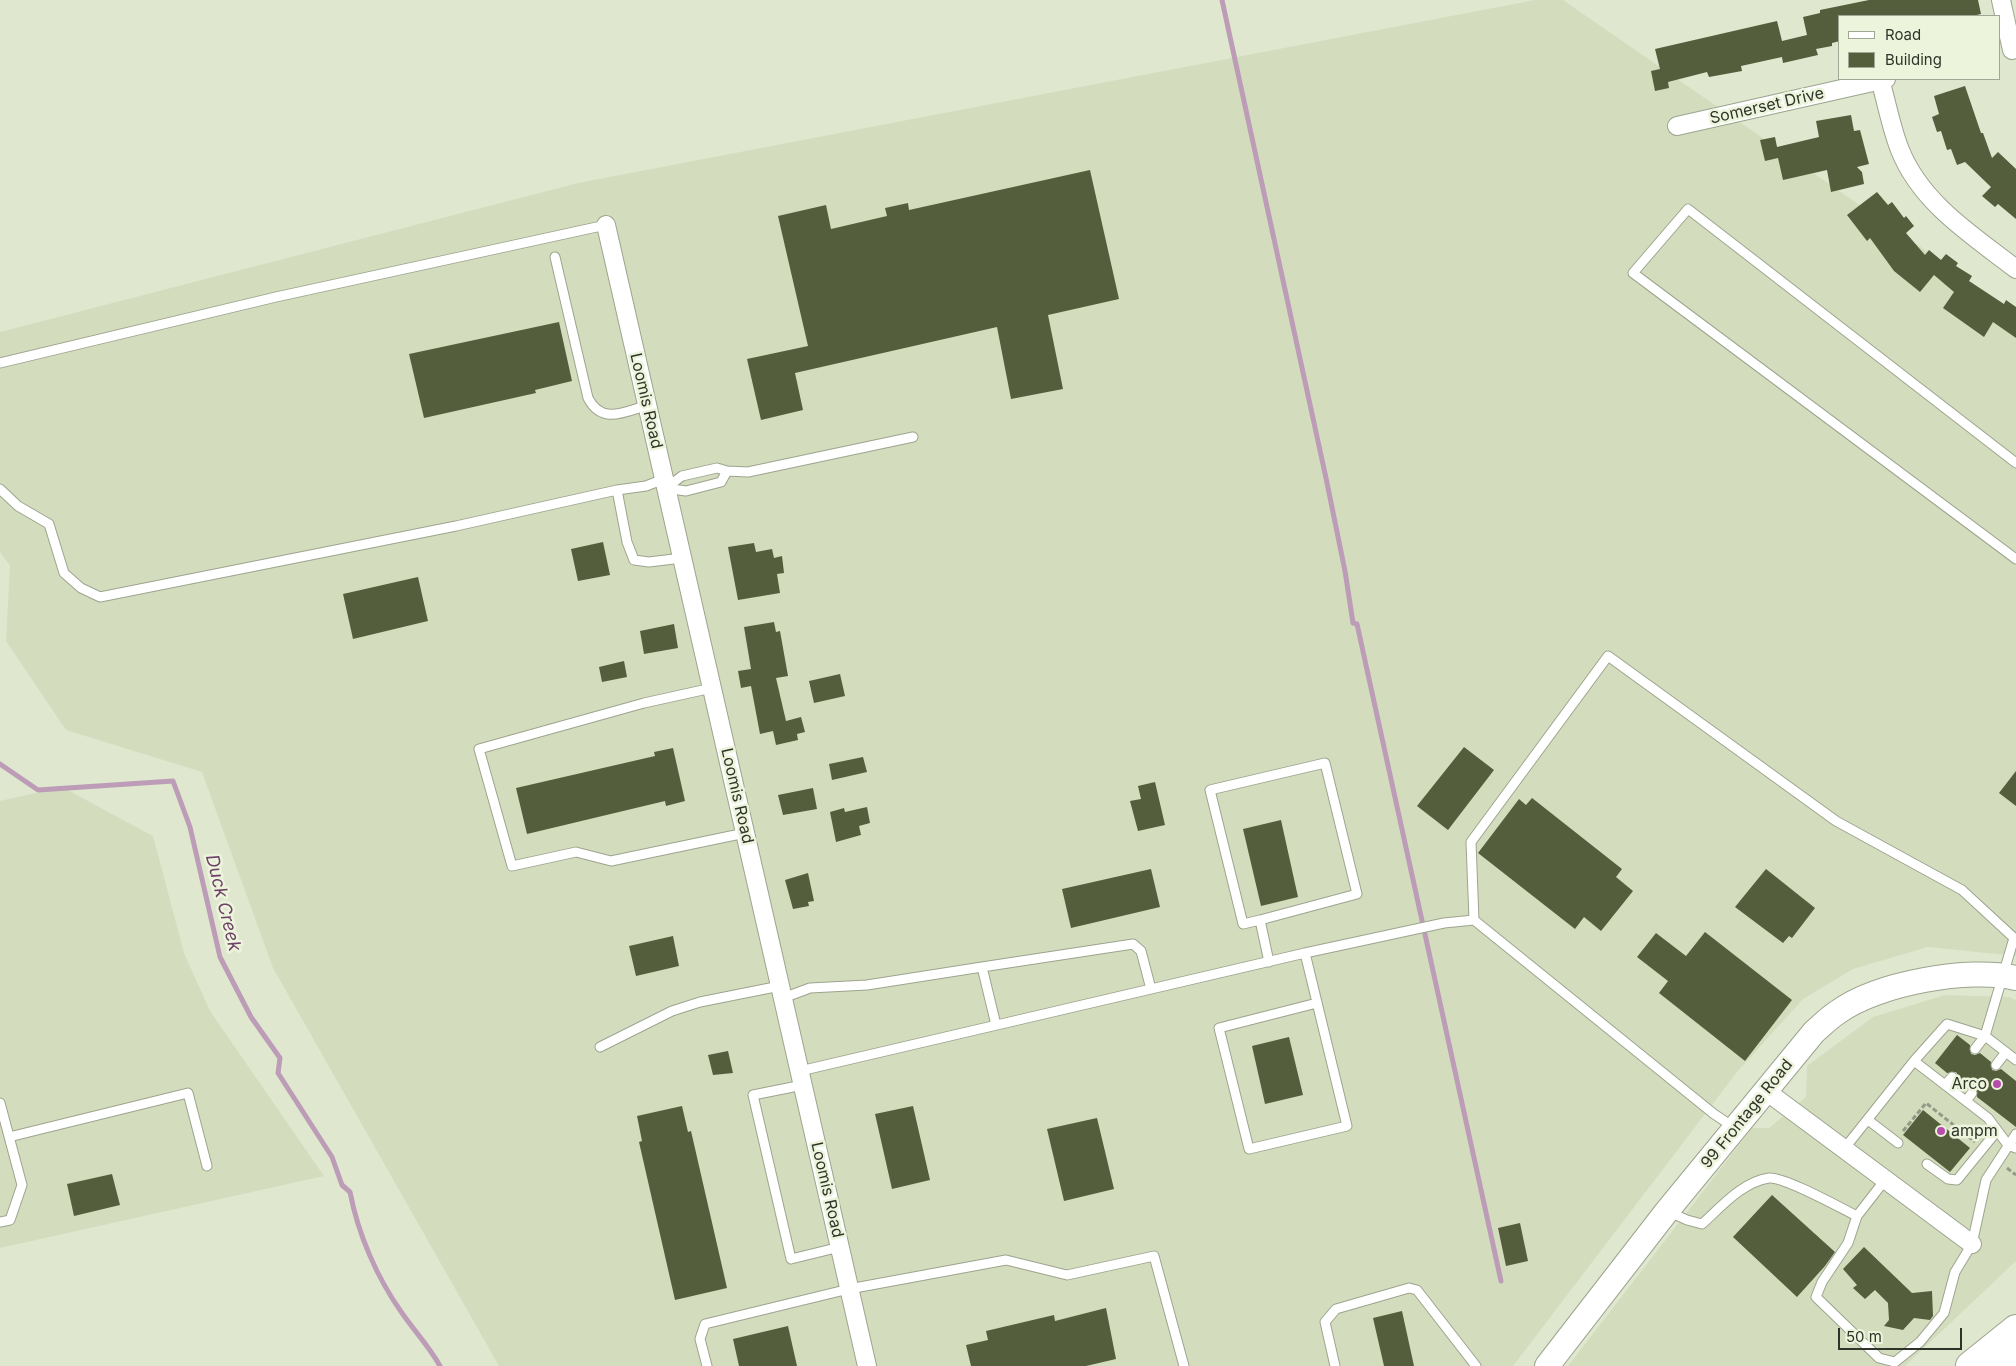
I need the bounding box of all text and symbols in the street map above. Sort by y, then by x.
legend [1838,15,2001,80]
text: Road [1885,25,1921,44]
text: Building [1885,50,1942,69]
street label: Somerset Drive [1708,84,1826,128]
street label: Loomis Road [626,351,666,451]
street label: Loomis Road [717,746,757,846]
water label: Duck Creek [201,852,245,954]
street label: 99 Frontage Road [1697,1056,1797,1172]
place label: Arco [1951,1074,1987,1094]
marker: Arco [1991,1078,2003,1090]
place label: ampm [1951,1121,1998,1141]
marker: ampm [1935,1125,1947,1137]
street label: Loomis Road [807,1140,847,1240]
scale bar [1841,1318,1965,1350]
text: 50 m [1846,1327,1882,1346]

